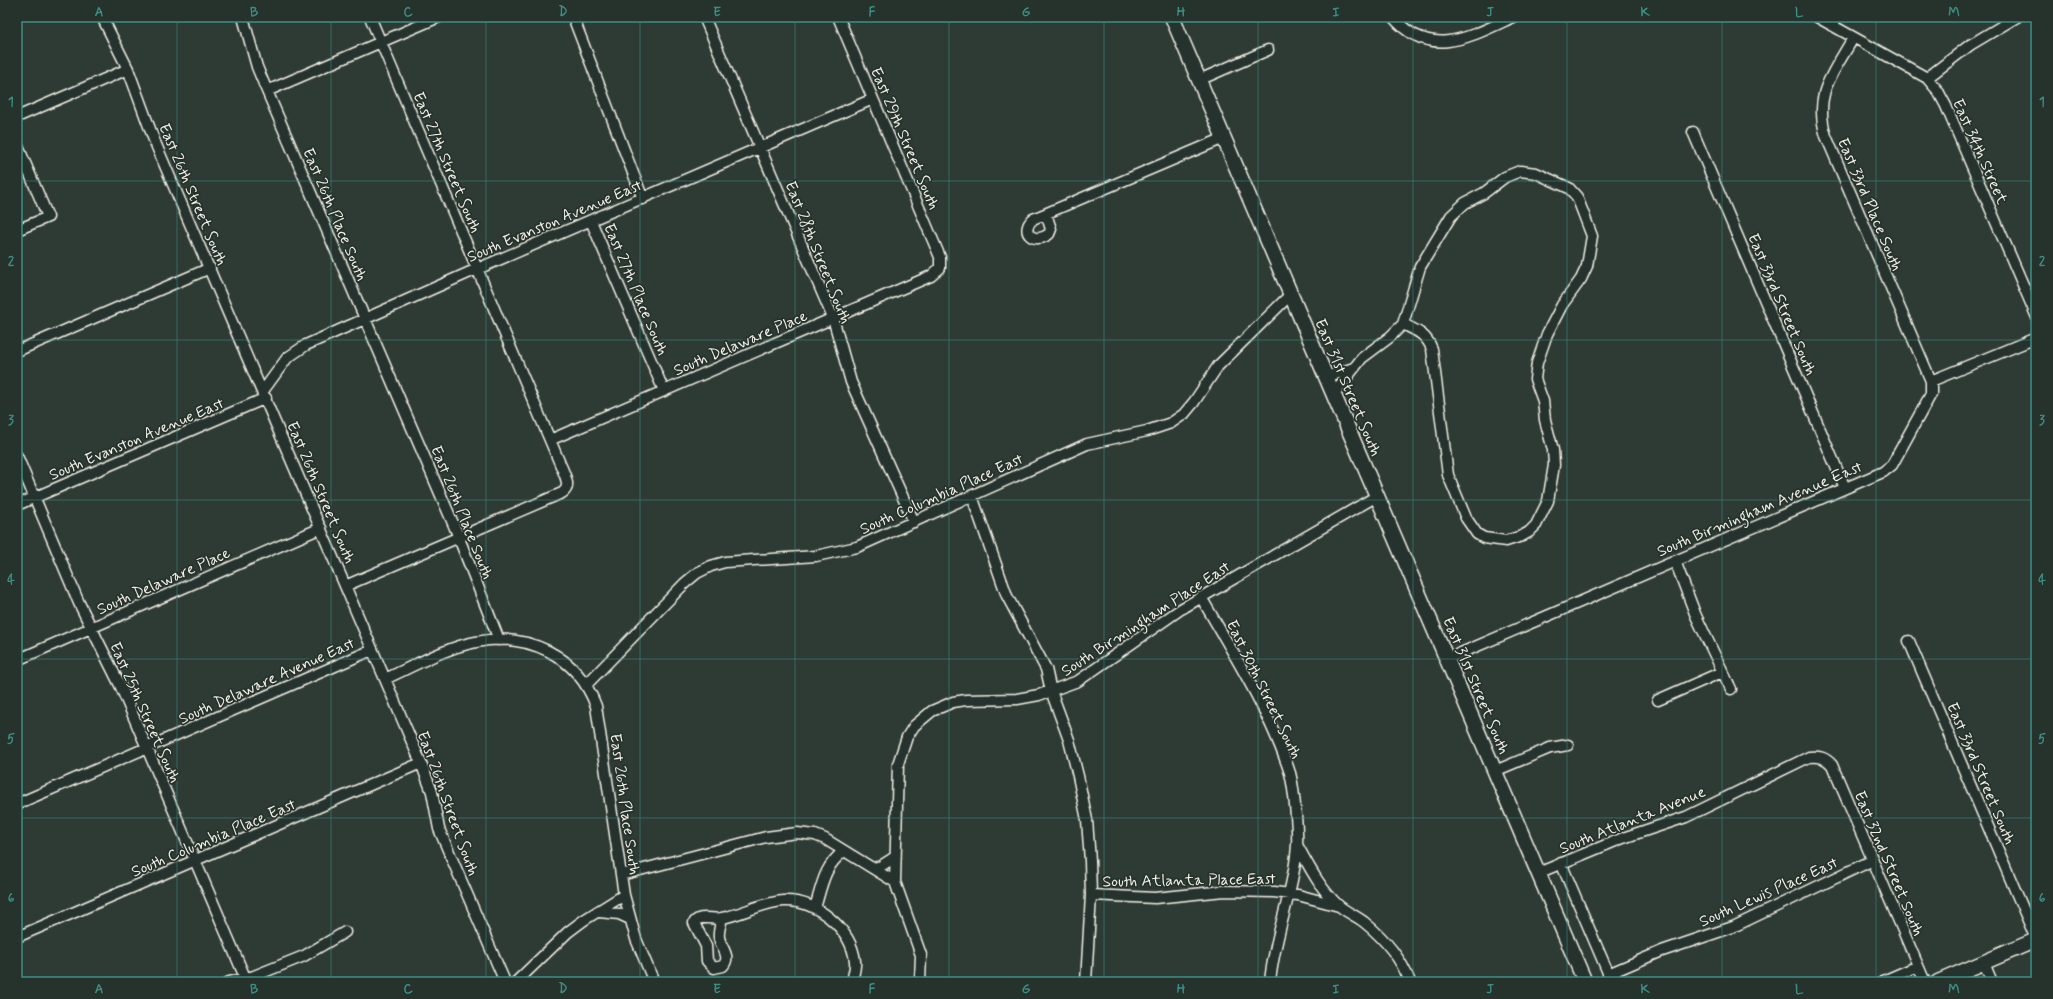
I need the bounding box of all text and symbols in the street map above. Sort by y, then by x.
text: A [95,4,103,21]
text: B [250,4,259,21]
text: C [403,4,413,21]
text: D [559,4,568,21]
text: E [713,4,721,21]
text: F [869,4,876,21]
text: G [1022,4,1031,21]
text: H [1177,4,1186,21]
text: I [1333,4,1340,21]
text: J [1486,4,1494,21]
text: K [1640,4,1650,21]
text: L [1795,4,1804,21]
text: M [1948,4,1960,21]
street label: East 29th Street South [865,64,944,213]
street label: East 27th Street South [407,89,486,236]
text: 1 [8,94,14,111]
text: 1 [2039,94,2045,111]
street label: East 34th Street [1947,96,2012,208]
street label: East 26th Street South [153,120,232,269]
street label: East 33rd Place South [1832,135,1907,274]
street label: East 26th Place South [297,145,372,284]
street label: South Evanston Avenue East [464,175,645,268]
street label: East 28th Street South [779,178,856,327]
street label: East 27th Place South [598,220,673,359]
street label: East 33rd Street South [1742,231,1821,379]
text: 2 [8,253,15,270]
text: 2 [2039,253,2046,270]
street label: South Delaware Place [670,305,811,381]
street label: East 31st Street South [1309,316,1386,459]
street label: South Evanston Avenue East [46,393,227,486]
text: 3 [8,412,14,429]
text: 3 [2039,412,2045,429]
street label: East 26th Street South [281,418,360,567]
street label: East 26th Place South [425,443,498,582]
street label: South Columbia Place East [857,449,1027,540]
street label: South Birmingham Avenue East [1654,457,1866,563]
street label: South Delaware Place [94,542,234,620]
street label: South Birmingham Place East [1057,557,1235,683]
text: 4 [7,572,15,589]
text: 4 [2038,572,2046,589]
street label: East 31st Street South [1437,614,1514,757]
street label: East 30th Street South [1221,617,1306,763]
street label: South Delaware Avenue East [175,633,358,730]
street label: East 25th Street South [104,639,185,786]
street label: East 33rd Street South [1941,700,2020,848]
street label: East 26th Street South [412,728,483,879]
text: 5 [7,731,15,748]
text: 5 [2038,731,2046,748]
street label: East 26th Place South [604,732,645,876]
street label: South Atlanta Avenue [1556,781,1709,859]
street label: East 32nd Street South [1849,788,1929,939]
street label: South Columbia Place East [128,794,299,883]
street label: South Lewis Place East [1696,852,1841,932]
street label: South Atlanta Place East [1102,868,1276,893]
text: 6 [8,890,15,907]
text: 6 [2039,890,2046,907]
text: A [95,981,103,998]
text: B [250,981,259,998]
text: C [403,981,413,998]
text: D [559,981,568,998]
text: E [713,981,721,998]
text: F [869,981,876,998]
text: G [1022,981,1031,998]
text: H [1177,981,1186,998]
text: I [1333,981,1340,998]
text: J [1486,981,1494,998]
text: K [1640,981,1650,998]
text: L [1795,981,1804,998]
text: M [1948,981,1960,998]

